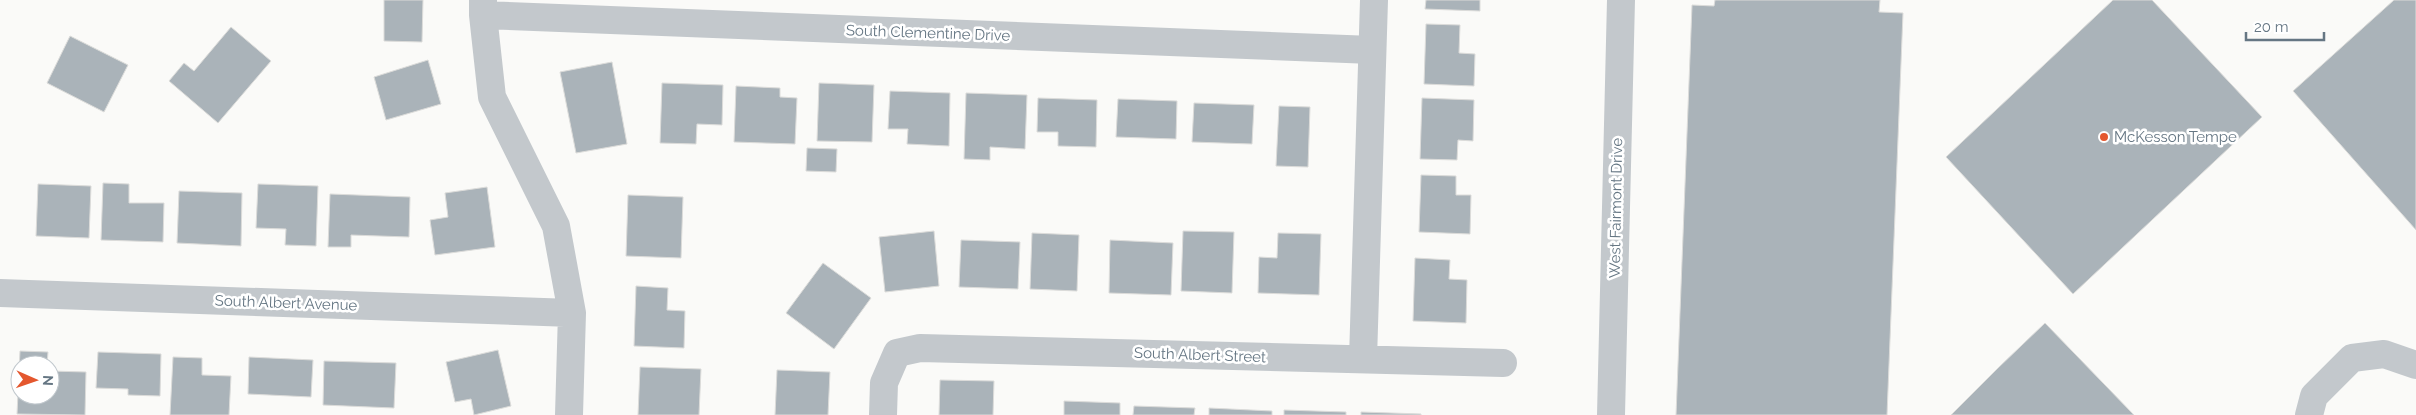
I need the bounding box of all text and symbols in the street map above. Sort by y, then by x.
scale bar [2246,10,2324,42]
text: 20 m [2254,18,2289,36]
street label: South Clementine Drive [846,21,1011,45]
place label: McKesson Tempe [2114,128,2237,146]
marker: McKesson Tempe [2098,131,2110,143]
street label: West Fairmont Drive [1606,138,1626,278]
street label: South Albert Avenue [214,292,358,314]
street label: South Albert Street [1134,344,1266,366]
north arrow [10,355,60,405]
text: N [40,375,56,386]

